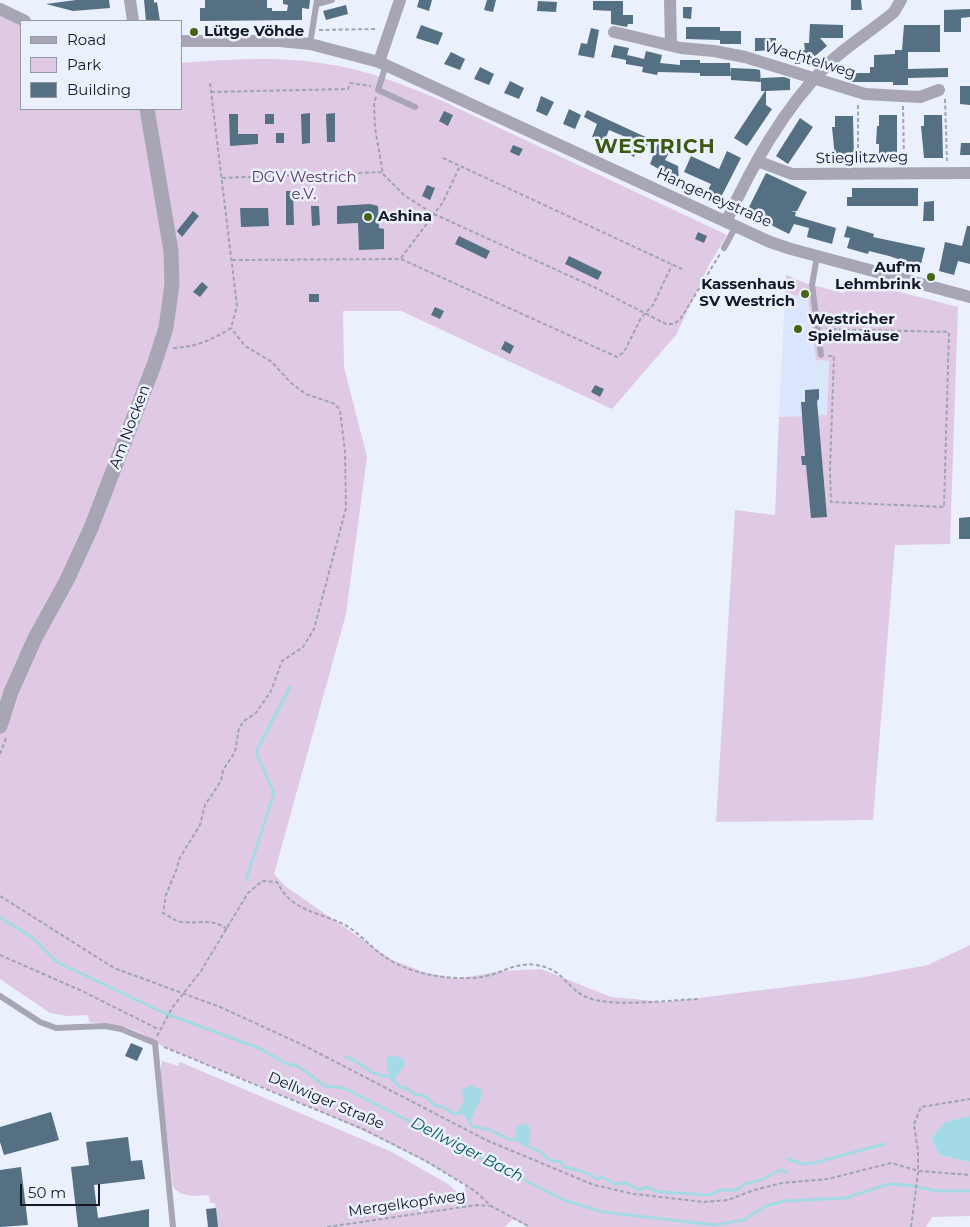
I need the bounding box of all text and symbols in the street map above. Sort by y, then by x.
legend [20,20,182,110]
place label: Lütge Vöhde [204,23,304,41]
marker: Lütge Vöhde [188,26,200,38]
text: Road [67,30,106,49]
street label: Wachtelweg [762,38,858,82]
text: Park [67,55,101,74]
text: Building [67,80,131,99]
district label: WESTRICH [593,135,717,159]
street label: Stieglitzweg [816,148,908,168]
street label: Hangeneystraße [654,164,774,232]
park label: DGV Westrich e.V. [251,169,357,204]
place label: Ashina [378,208,432,226]
marker: Ashina [362,211,374,223]
place label: Auf'm Lehmbrink [835,259,921,294]
marker: Auf'm Lehmbrink [925,271,937,283]
place label: Kassenhaus SV Westrich [699,276,795,311]
marker: Kassenhaus SV Westrich [799,288,811,300]
place label: Westricher Spielmäuse [808,311,899,346]
marker: Westricher Spielmäuse [792,323,804,335]
street label: Am Nocken [106,383,154,471]
street label: Dellwiger Straße [265,1068,387,1134]
water label: Dellwiger Bach [408,1113,526,1187]
scale bar [22,1174,102,1206]
text: 50 m [28,1183,66,1202]
street label: Mergelkopfweg [347,1187,467,1221]

